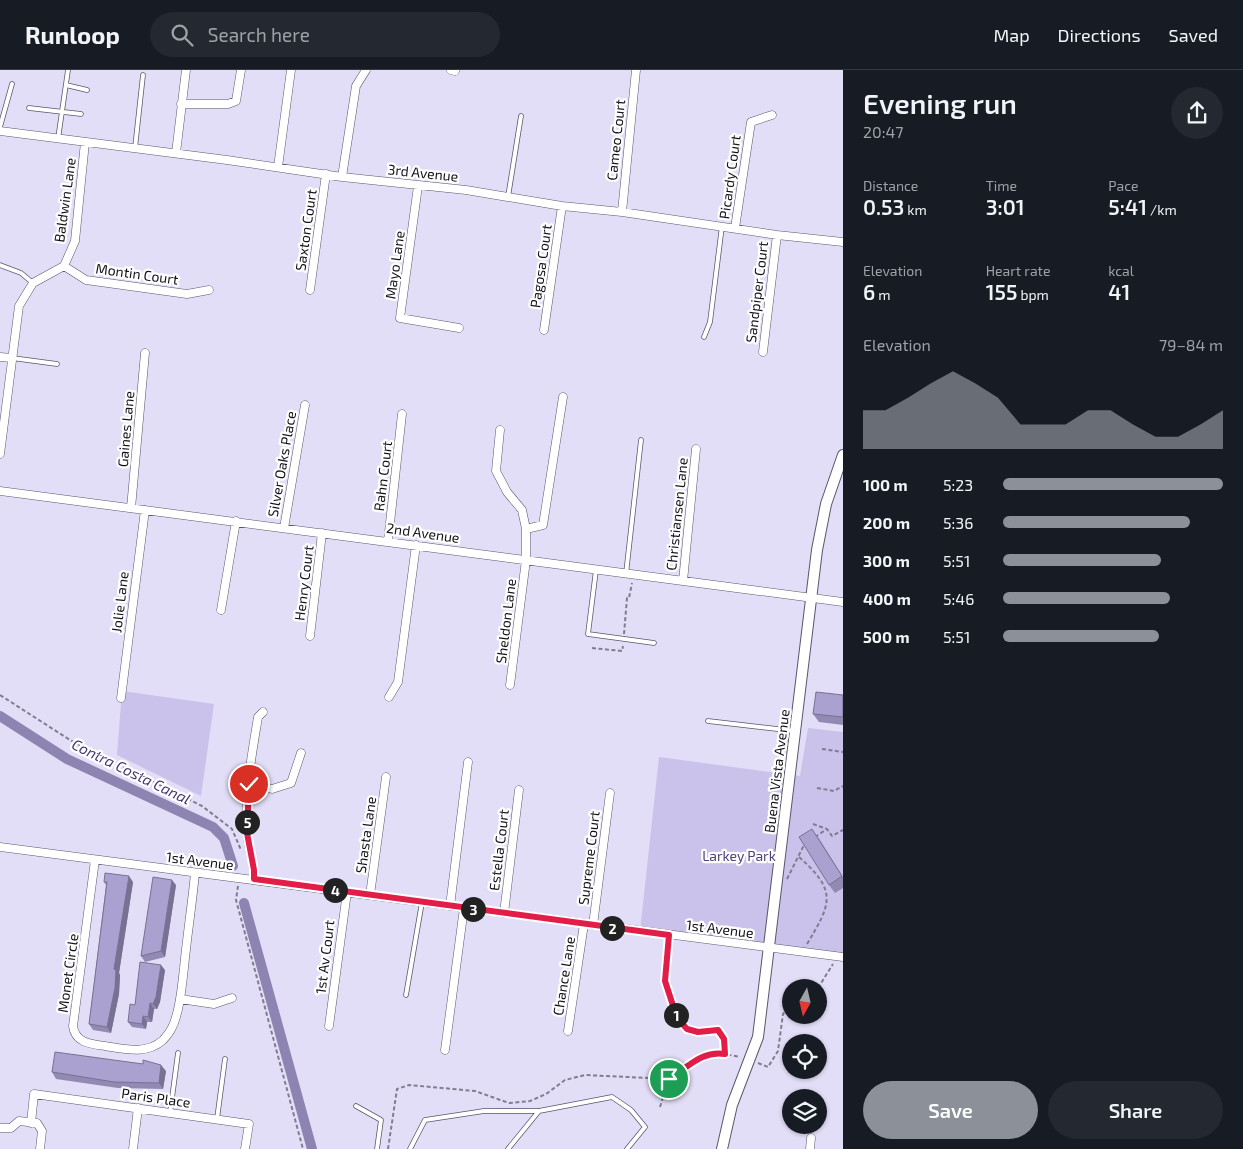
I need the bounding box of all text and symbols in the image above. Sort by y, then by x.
search box [150,12,500,57]
text: Runloop [25,20,120,49]
icon: search [168,21,196,49]
text: Search here [208,23,310,46]
text: Map [993,24,1030,46]
text: Directions [1058,24,1141,46]
text: Saved [1169,24,1218,46]
text: Evening run [863,86,1017,120]
button: share [1171,87,1223,139]
street label: Cameo Court [603,99,628,181]
text: 20:47 [863,122,903,141]
street label: Picardy Court [715,134,744,220]
street label: Baldwin Lane [50,156,79,243]
street label: 3rd Avenue [387,160,459,185]
text: Distance [863,177,918,194]
text: Time [986,177,1017,194]
text: Pace [1108,177,1138,194]
street label: Saxton Court [291,188,320,272]
text: 0.53 [863,194,904,219]
text: 3:01 [986,194,1024,219]
text: 5:41 [1108,194,1147,219]
text: km [904,201,927,218]
text: /km [1147,201,1177,218]
street label: Pagosa Court [526,223,555,309]
street label: Mayo Lane [381,230,408,300]
street label: Sandpiper Court [742,240,771,344]
street label: Montin Court [95,259,179,288]
text: Elevation [863,262,922,279]
text: Heart rate [986,262,1050,279]
text: kcal [1108,262,1134,279]
text: 6 [863,279,875,304]
text: 155 [986,279,1017,304]
text: 41 [1108,279,1130,304]
text: m [875,286,891,303]
text: bpm [1017,286,1049,303]
text: Elevation [863,335,931,354]
text: 79–84 m [1159,335,1223,354]
street label: Gaines Lane [114,390,137,468]
street label: Silver Oaks Place [264,410,299,518]
street label: Rahn Court [370,440,395,512]
street label: Christiansen Lane [662,457,691,571]
text: 100 m [863,475,908,494]
text: 5:23 [943,475,973,494]
text: 200 m [863,513,910,532]
text: 5:36 [943,513,973,532]
street label: 2nd Avenue [385,519,461,546]
street label: Henry Court [290,544,317,622]
text: 300 m [863,551,910,570]
text: 5:51 [943,551,970,570]
street label: Jolie Lane [107,570,132,634]
street label: Sheldon Lane [492,578,519,664]
text: 400 m [863,589,911,608]
text: 5:46 [943,589,974,608]
text: 500 m [863,627,910,646]
text: 5:51 [943,627,970,646]
street label: Buena Vista Avenue [760,708,793,834]
water label: Contra Costa Canal [69,735,194,808]
pin [228,763,270,805]
icon: check [235,770,263,798]
street label: Shasta Lane [352,795,379,874]
street label: Estella Court [485,808,512,892]
pin: 5 [234,810,260,834]
street label: Supreme Court [574,810,603,906]
text: 5 [244,814,251,831]
park label: Larkey Park [702,847,776,864]
street label: 1st Avenue [165,848,235,873]
pin: 4 [322,878,348,902]
text: 4 [331,882,340,899]
pin: 3 [460,896,486,922]
text: 3 [470,901,477,918]
pin: 2 [600,916,624,940]
street label: 1st Avenue [685,916,755,941]
street label: 1st Av Court [312,919,337,995]
text: 2 [608,920,617,937]
street label: Monet Circle [54,932,81,1014]
street label: Chance Lane [549,935,578,1017]
north arrow [782,979,828,1024]
map controls [782,979,827,1134]
pin: 1 [664,1002,688,1028]
text: 1 [673,1007,680,1024]
button: locate [782,1034,827,1079]
pin [648,1058,690,1100]
icon: arrive [655,1065,683,1093]
button: Save [863,1081,1038,1139]
button: Share [1048,1081,1223,1139]
street label: Paris Place [120,1084,192,1111]
button: layers [782,1089,827,1134]

